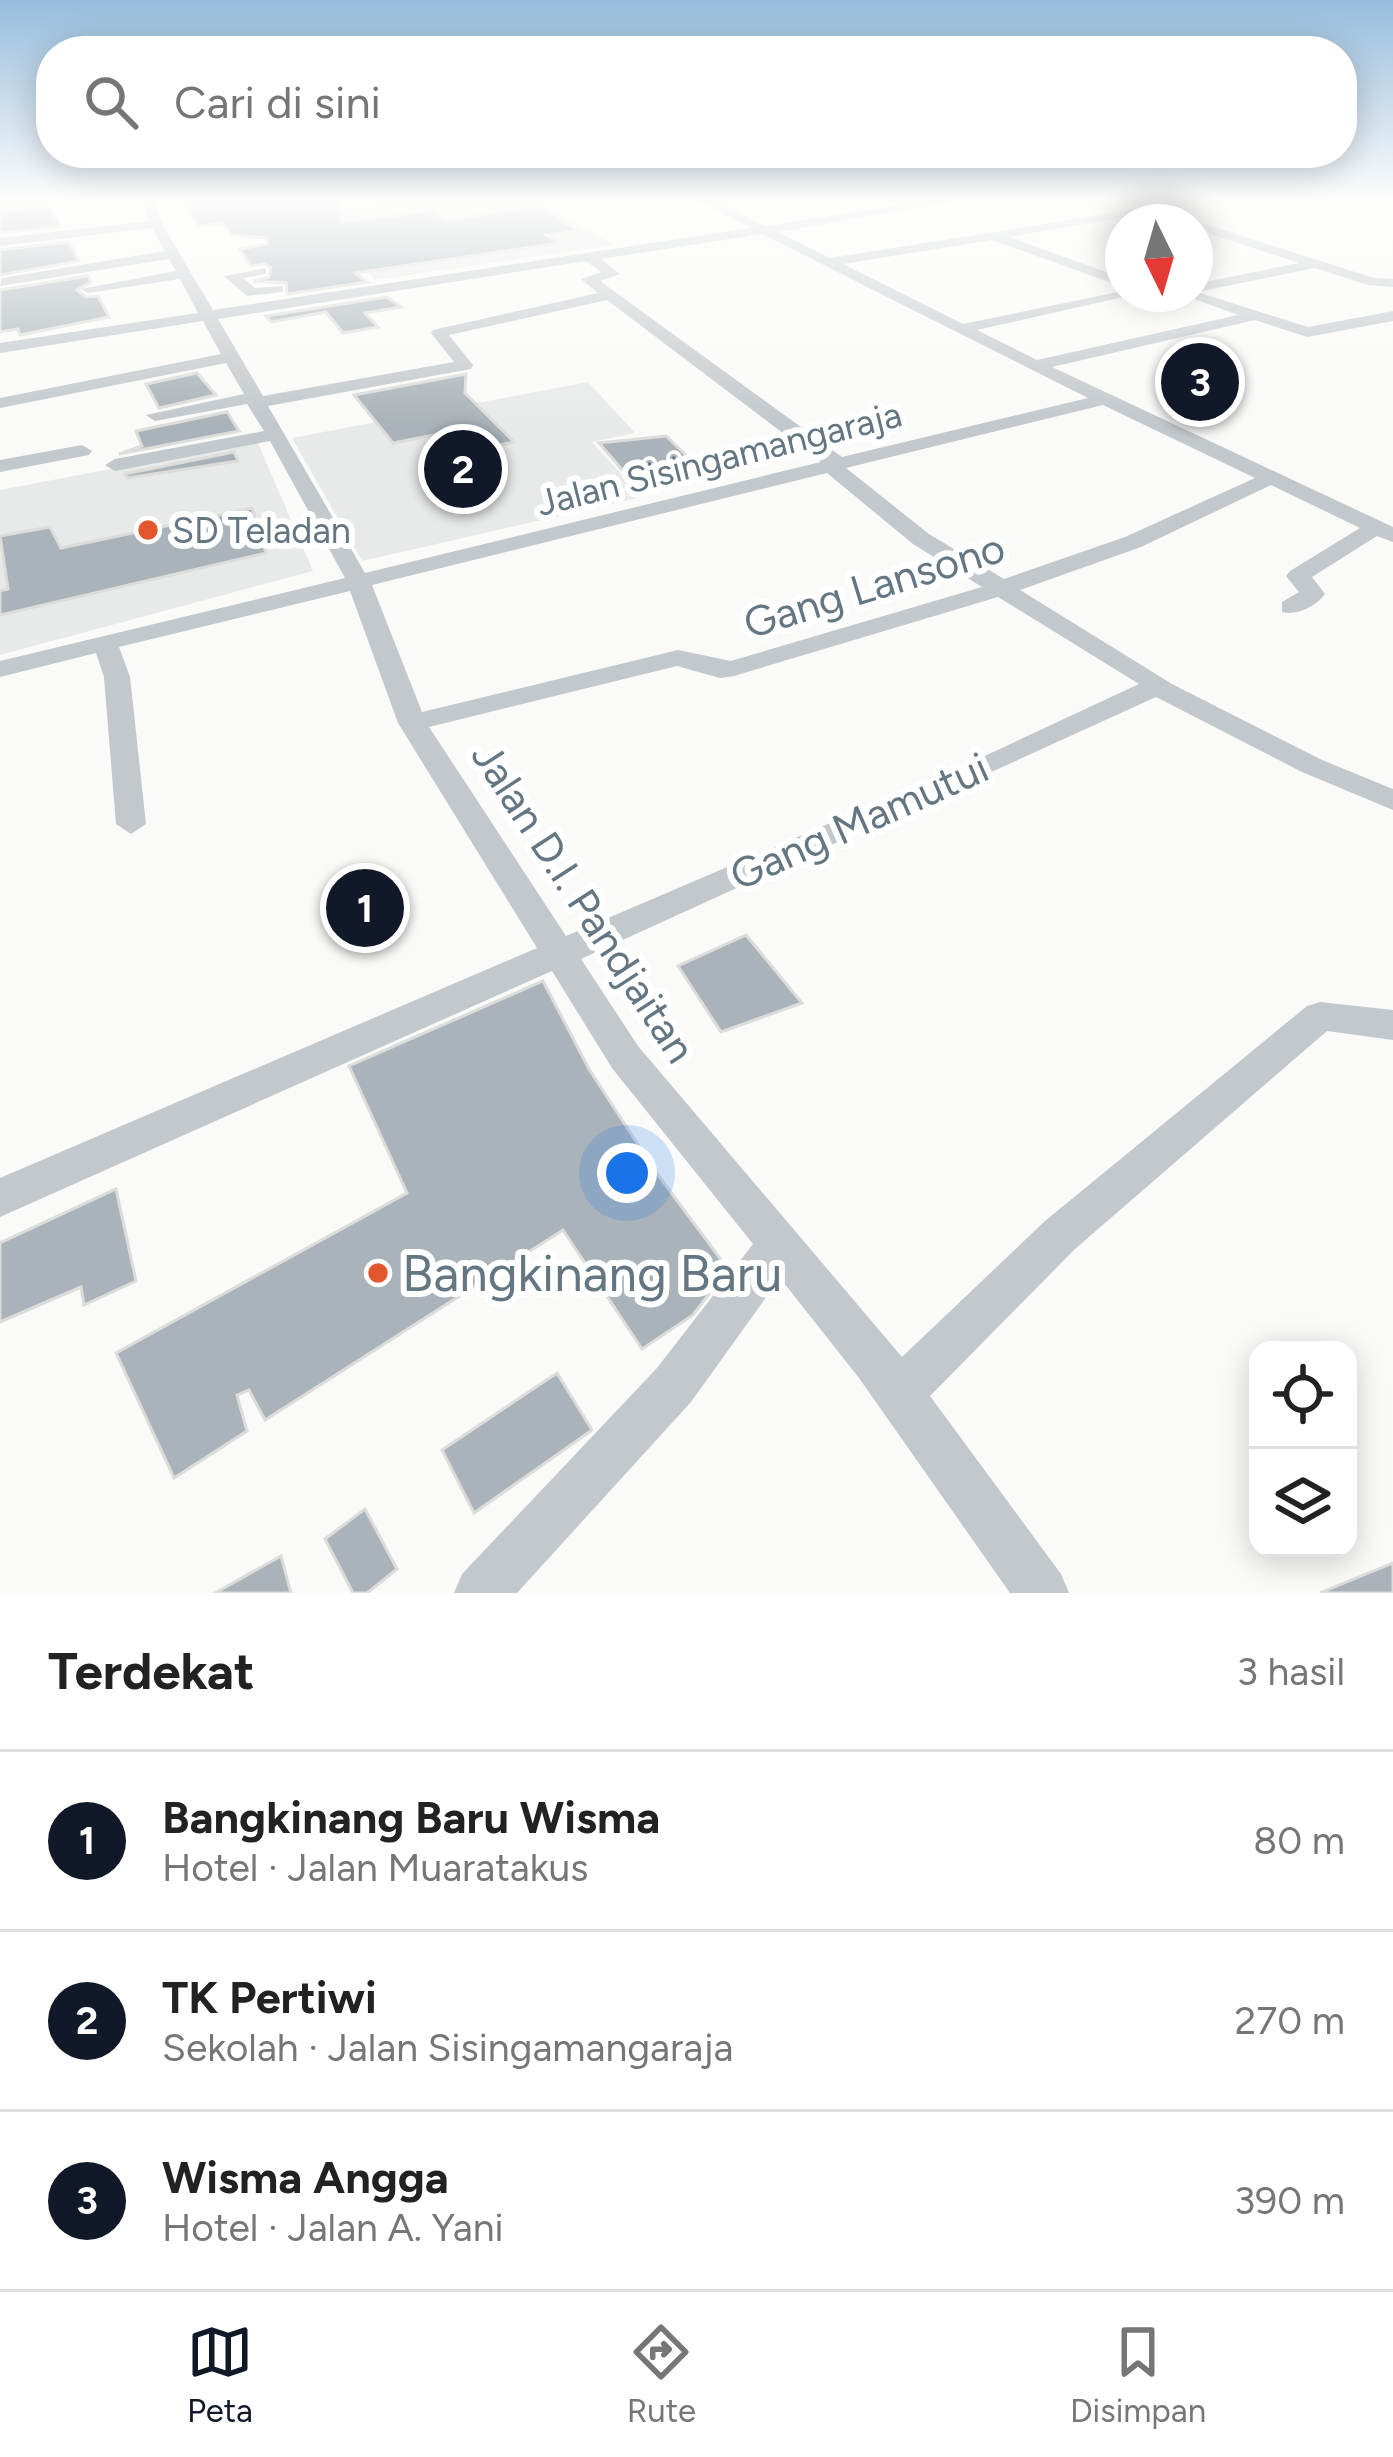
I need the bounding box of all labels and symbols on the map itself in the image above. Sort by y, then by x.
north arrow [1105,204,1213,312]
pin: 3 [1161,337,1239,427]
street label: Jalan Sisingamangaraja [532,392,906,525]
pin: 2 [424,424,502,514]
place label: SD Teladan [172,509,351,552]
marker: SD Teladan [135,517,161,543]
street label: Gang Lansono [737,522,1011,649]
street label: Jalan D.I. Pandjaitan [461,732,706,1072]
street label: Gang Mamutui [722,742,996,901]
pin: 1 [326,863,404,953]
your location [597,1143,657,1203]
place label: Bangkinang Baru [402,1243,782,1304]
marker: Bangkinang Baru [365,1260,391,1286]

